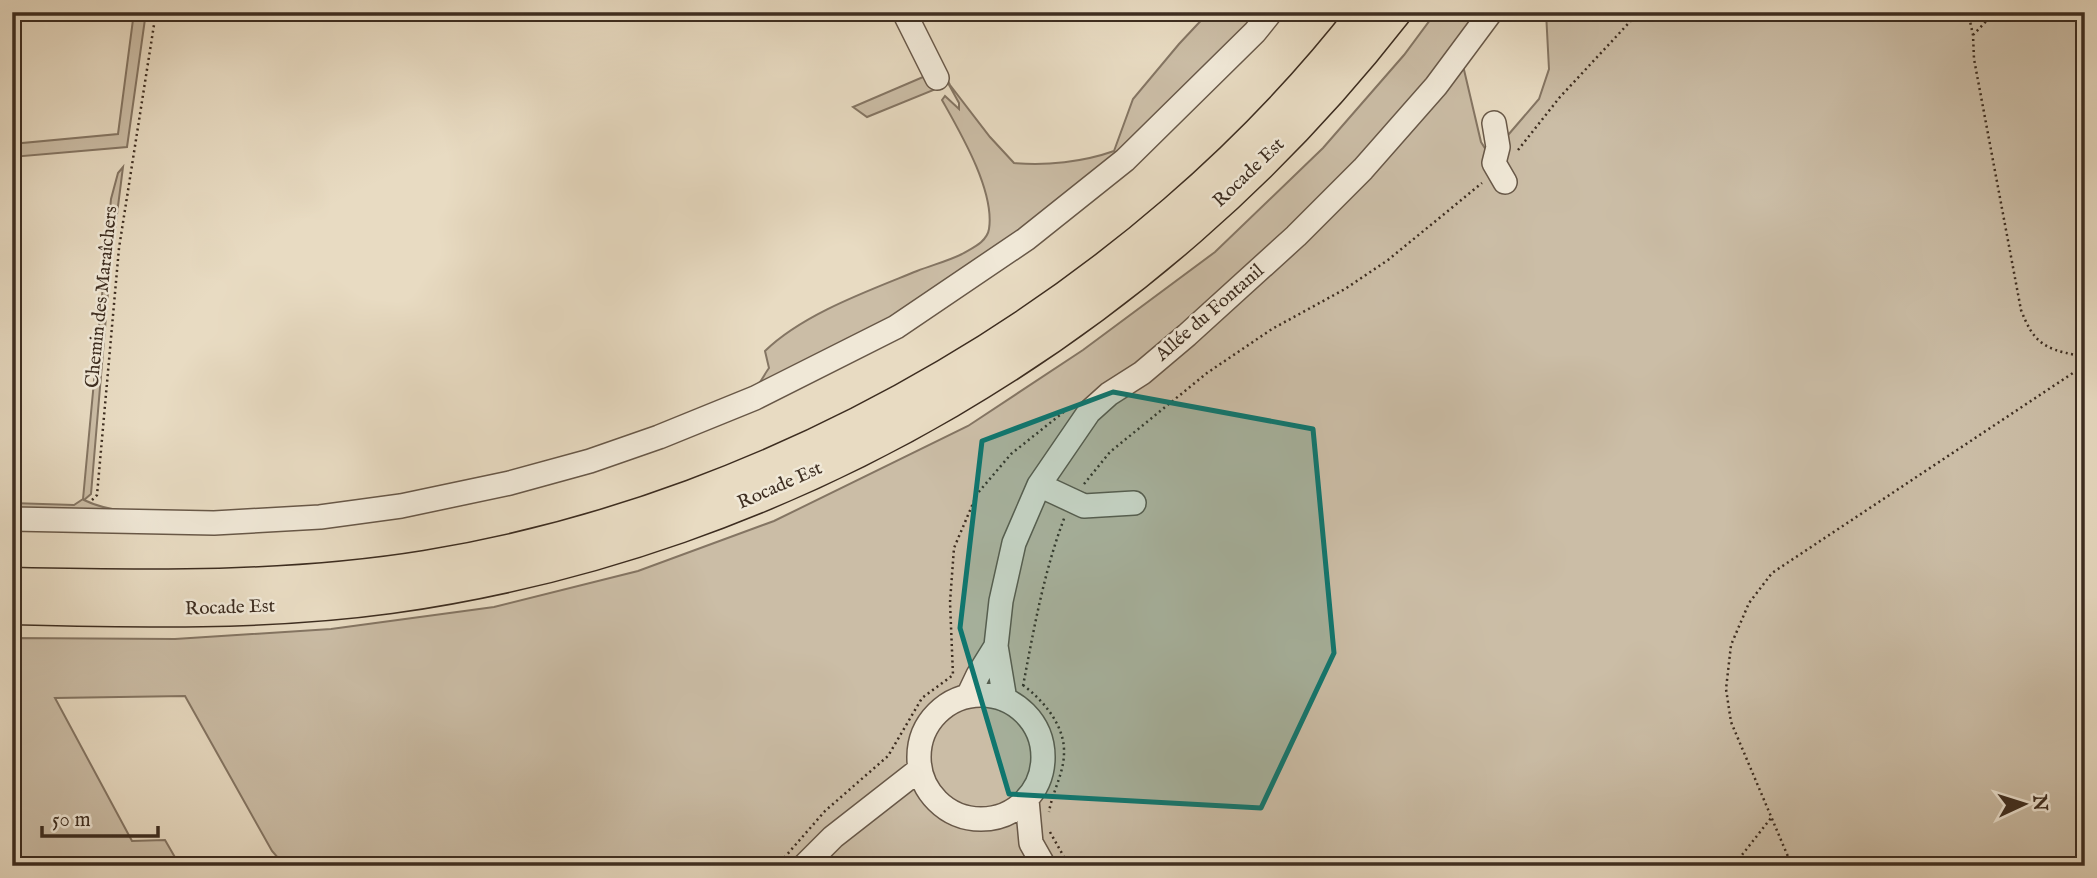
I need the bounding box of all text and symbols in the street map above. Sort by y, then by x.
street label: Rocade Est [1208,133,1290,213]
street label: Chemin des Maraîchers [81,205,123,389]
street label: Allée du Fontanil [1150,259,1270,367]
street label: Rocade Est [734,456,827,515]
street label: Rocade Est [184,594,276,622]
north arrow [1988,770,2058,840]
text: N [2026,793,2052,813]
scale bar [42,794,158,838]
text: 50 m [52,807,91,834]

